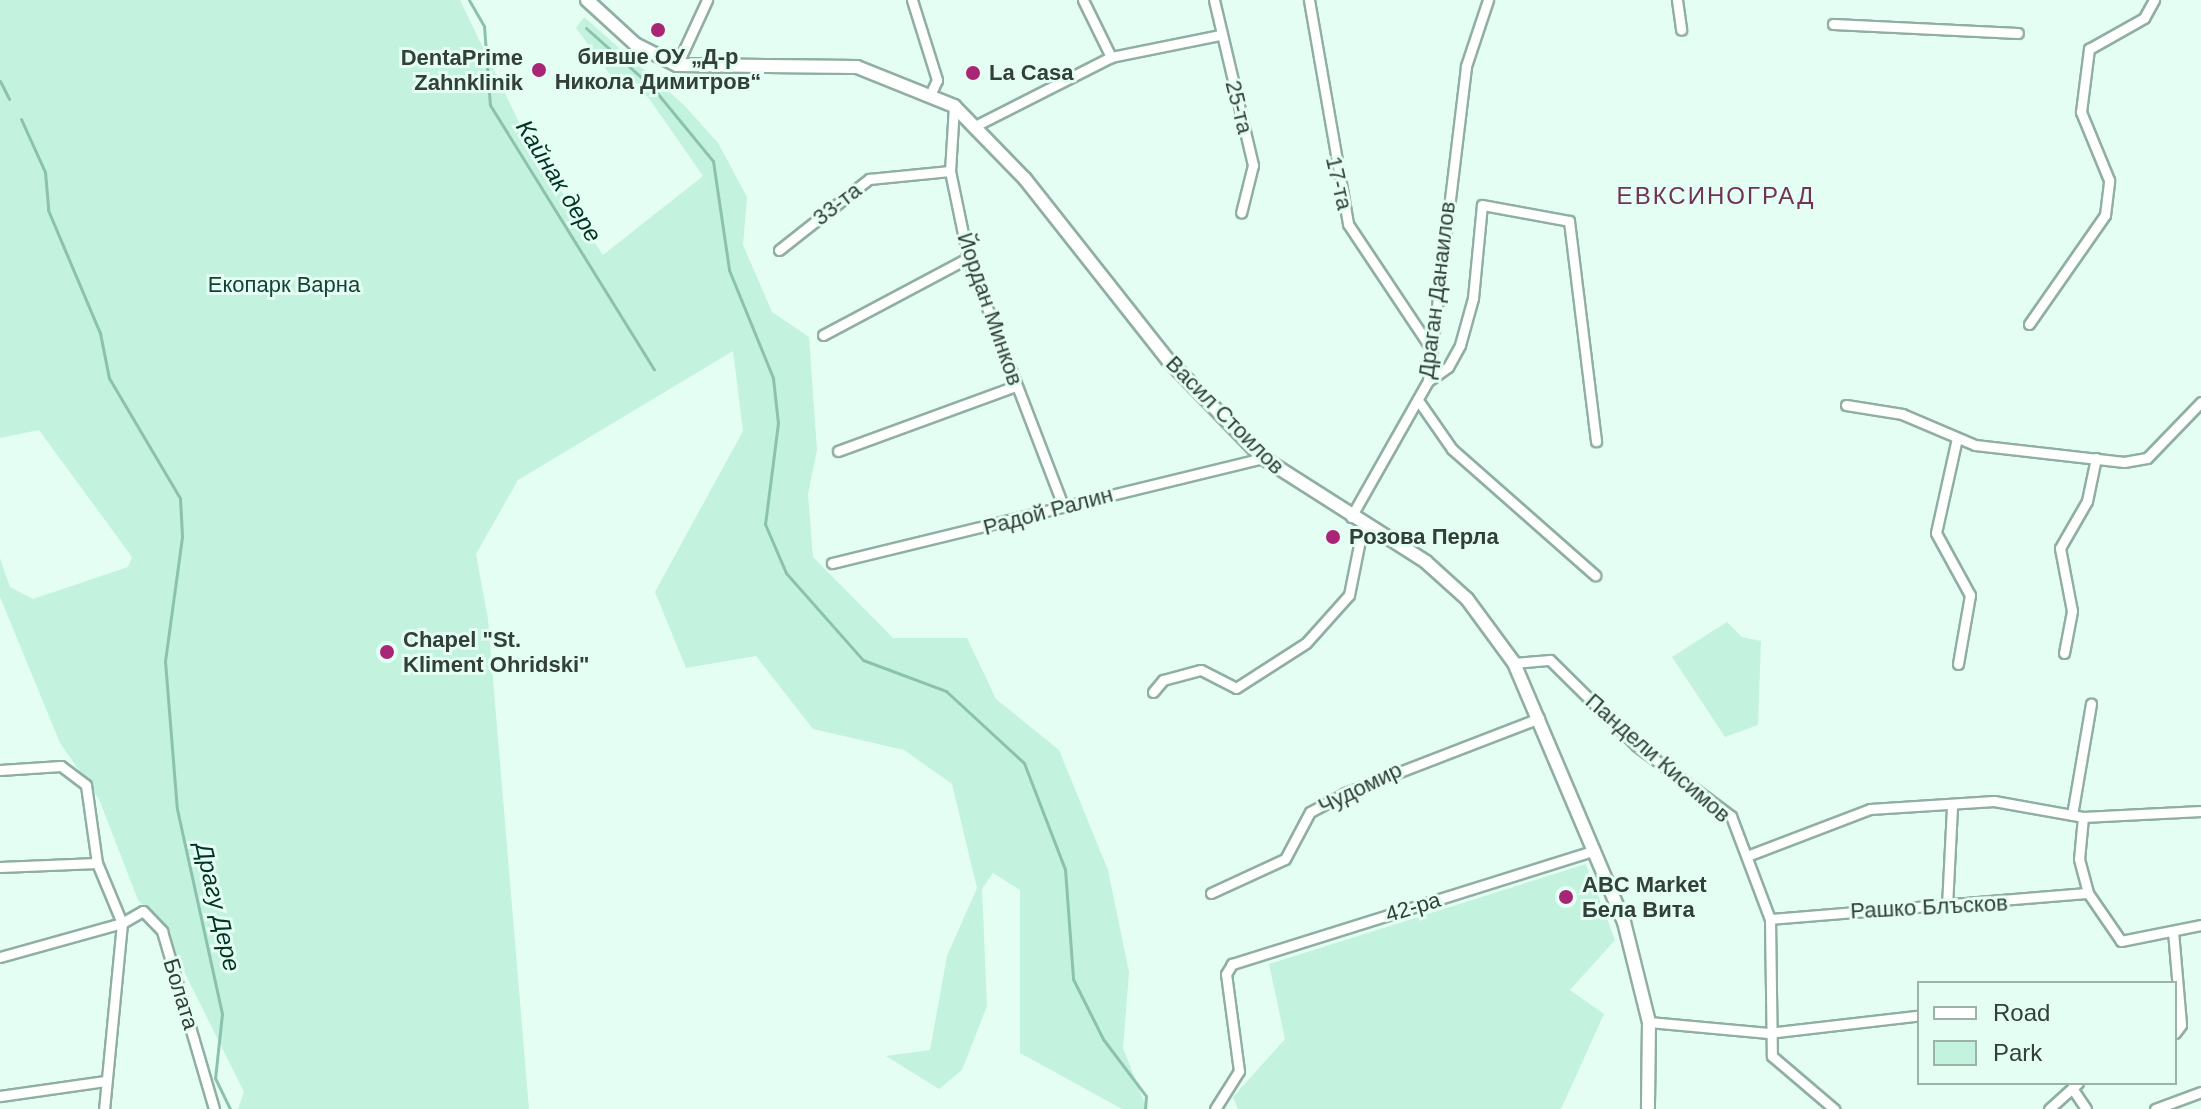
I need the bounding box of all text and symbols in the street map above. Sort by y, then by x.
marker: бивше ОУ „Д-р Никола Димитров“ [649,21,667,39]
place label: бивше ОУ „Д-р Никола Димитров“ [555,43,761,94]
place label: DentaPrime Zahnklinik [401,44,523,96]
place label: La Casa [989,60,1073,86]
marker: DentaPrime Zahnklinik [530,61,548,79]
marker: La Casa [964,64,982,82]
street label: 25-та [1220,78,1258,136]
water label: Кайнак дере [510,115,608,247]
street label: 17-та [1320,154,1358,212]
street label: 33-та [808,177,866,231]
district label: ЕВКСИНОГРАД [1617,182,1815,210]
street label: Драган Данаилов [1413,200,1461,380]
street label: Йордан Минков [952,229,1028,389]
park label: Екопарк Варна [208,272,360,298]
street label: Васил Стоилов [1160,350,1290,480]
street label: Радой Ралин [980,481,1116,541]
place label: Розова Перла [1349,524,1499,550]
marker: Розова Перла [1324,528,1342,546]
place label: Chapel "St. Kliment Ohridski" [403,626,589,678]
marker: Chapel "St. Kliment Ohridski" [378,643,396,661]
street label: Пандели Кисимов [1580,688,1736,828]
street label: Чудомир [1314,756,1406,820]
water label: Драгу Дере [189,840,247,974]
place label: ABC Market Бела Вита [1582,871,1707,922]
street label: 42-ра [1382,886,1444,928]
marker: ABC Market Бела Вита [1557,888,1575,906]
street label: Рашко Блъсков [1850,890,2008,924]
street label: Болата [158,955,204,1033]
legend [1917,981,2177,1085]
text: Road [1993,999,2050,1026]
text: Park [1993,1039,2042,1066]

